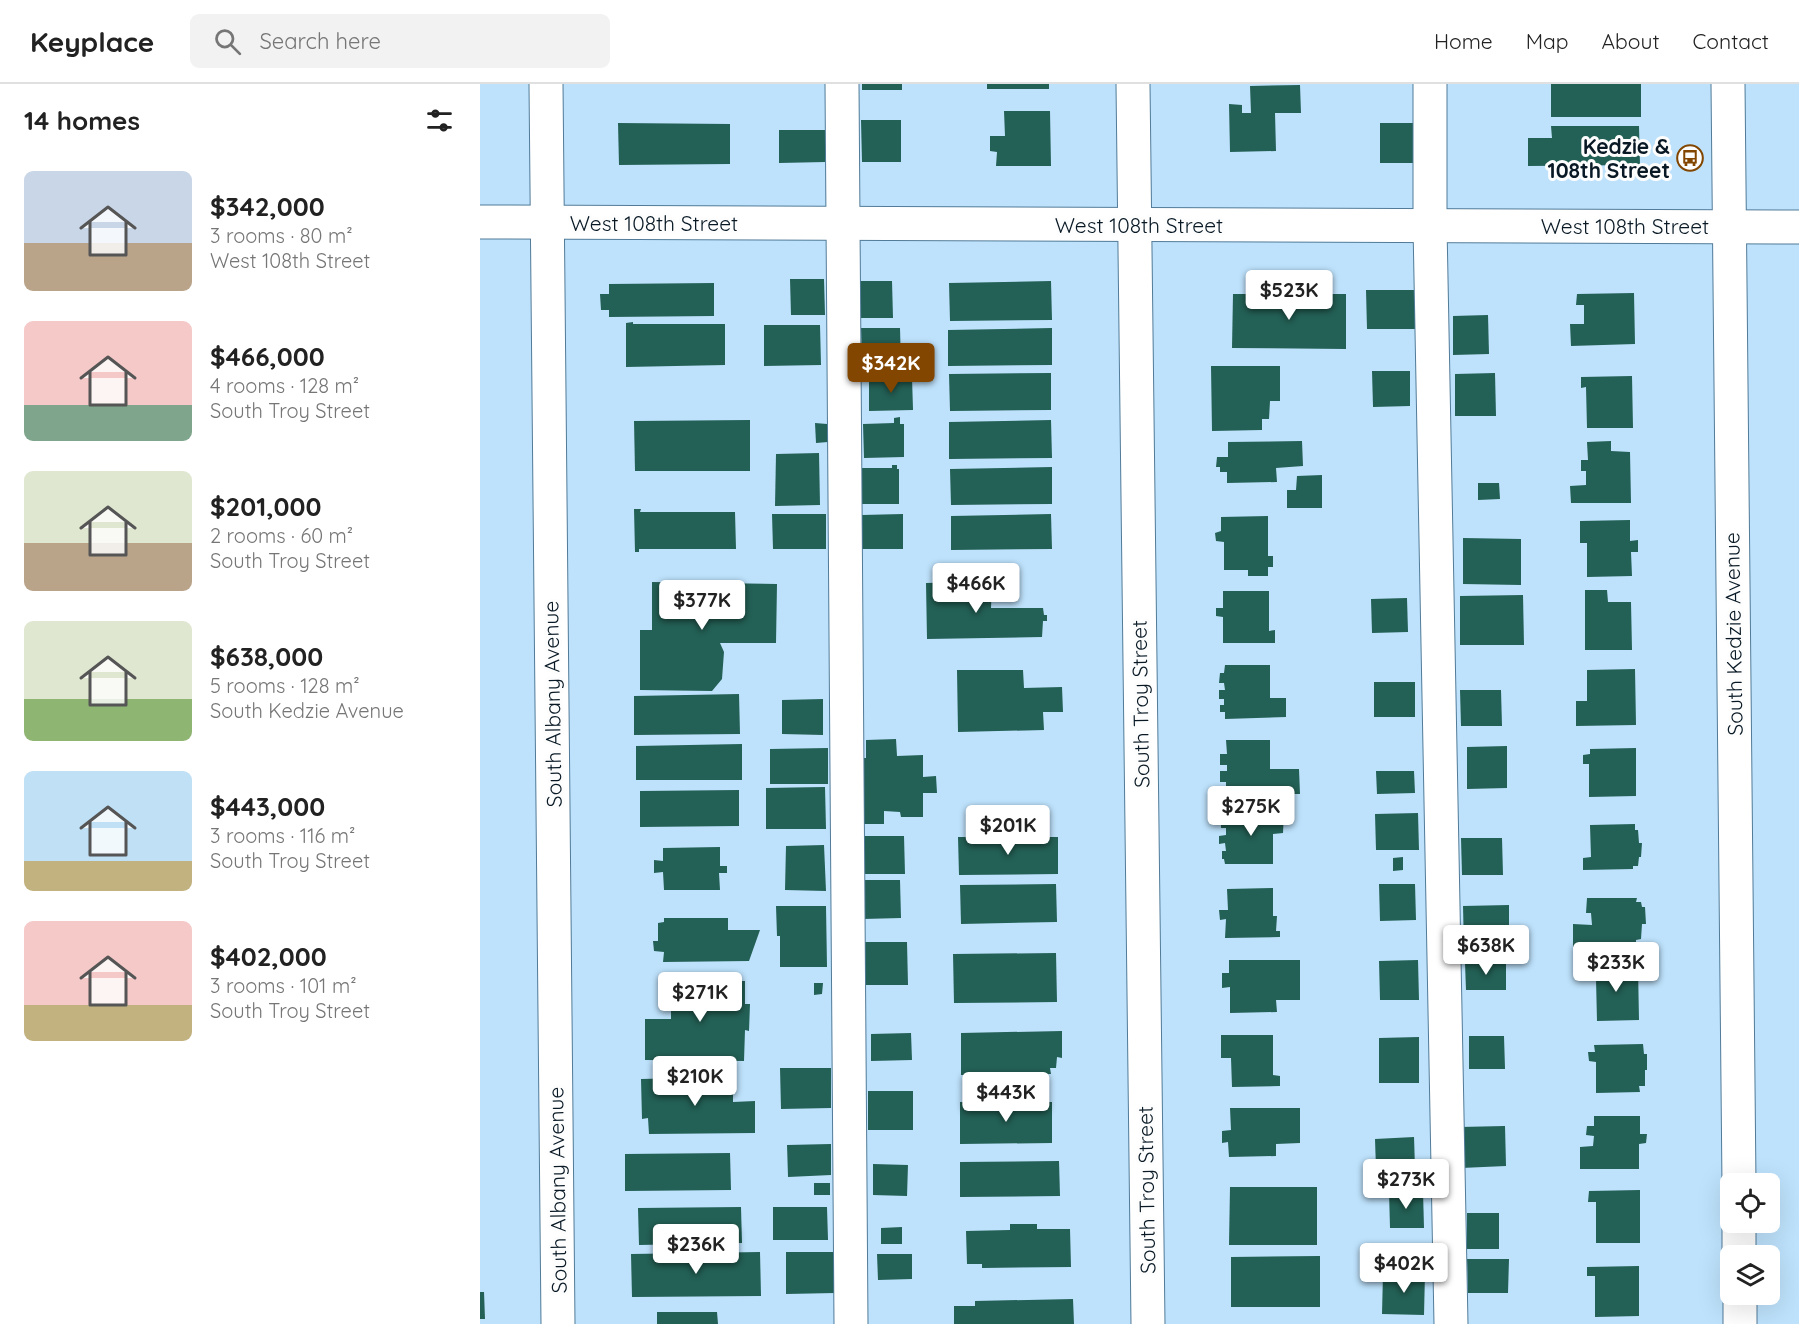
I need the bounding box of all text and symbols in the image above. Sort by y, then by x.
search box [190,14,610,68]
text: Keyplace [30,24,154,59]
icon: search [211,25,244,58]
text: Search here [259,27,381,55]
text: Home [1434,28,1493,54]
text: Map [1526,28,1569,54]
text: About [1602,28,1660,54]
text: Contact [1693,28,1769,54]
text: 14 homes [24,104,140,137]
icon: filters [423,104,456,137]
place label: Kedzie & 108th Street [1548,133,1670,183]
bus stop icon: Kedzie & 108th Street [1675,143,1705,173]
text: $342,000 [210,190,325,223]
icon: home [72,195,144,267]
street label: West 108th Street [570,210,738,236]
street label: West 108th Street [1055,212,1223,238]
street label: West 108th Street [1541,213,1709,239]
text: 3 rooms · 80 m² [210,223,353,248]
text: West 108th Street [210,248,370,273]
pin: $523K [1247,270,1331,321]
text: $523K [1260,277,1318,302]
text: $466,000 [210,340,325,373]
pin: $342K [849,343,933,394]
icon: home [72,345,144,417]
text: $342K [862,350,920,375]
text: 4 rooms · 128 m² [210,373,359,398]
text: South Troy Street [210,398,370,423]
text: $201,000 [210,490,321,523]
icon: home [72,495,144,567]
text: 2 rooms · 60 m² [210,523,353,548]
street label: South Kedzie Avenue [1718,532,1748,736]
text: South Troy Street [210,548,370,573]
pin: $466K [934,563,1018,614]
text: $466K [947,570,1005,595]
pin: $377K [660,580,744,631]
text: $377K [673,587,731,612]
street label: South Albany Avenue [537,600,567,808]
street label: South Troy Street [1126,620,1154,788]
text: $638,000 [210,640,323,673]
icon: home [72,645,144,717]
text: 5 rooms · 128 m² [210,673,360,698]
text: South Kedzie Avenue [210,698,404,723]
pin: $275K [1209,786,1293,837]
text: $443,000 [210,790,325,823]
text: $275K [1222,793,1280,818]
icon: home [72,795,144,867]
pin: $201K [966,805,1050,856]
text: $201K [980,812,1036,837]
text: 3 rooms · 116 m² [210,823,355,848]
text: South Troy Street [210,848,370,873]
pin: $638K [1444,925,1528,976]
text: $638K [1457,932,1515,957]
text: $402,000 [210,940,327,973]
pin: $233K [1574,942,1658,993]
icon: home [72,945,144,1017]
text: $233K [1587,949,1645,974]
pin: $271K [658,972,742,1023]
text: 3 rooms · 101 m² [210,973,357,998]
text: $271K [672,979,728,1004]
text: South Troy Street [210,998,370,1023]
pin: $210K [653,1056,737,1107]
text: $210K [667,1063,723,1088]
pin: $443K [964,1072,1048,1123]
text: $443K [976,1079,1036,1104]
street label: South Albany Avenue [542,1086,572,1294]
street label: South Troy Street [1132,1106,1160,1274]
pin: $273K [1364,1159,1448,1210]
text: $273K [1377,1166,1435,1191]
map controls [1720,1173,1780,1305]
button: locate [1720,1173,1780,1233]
pin: $236K [654,1224,738,1275]
text: $236K [667,1231,725,1256]
pin: $402K [1362,1243,1446,1294]
button: layers [1720,1245,1780,1305]
text: $402K [1374,1250,1434,1275]

